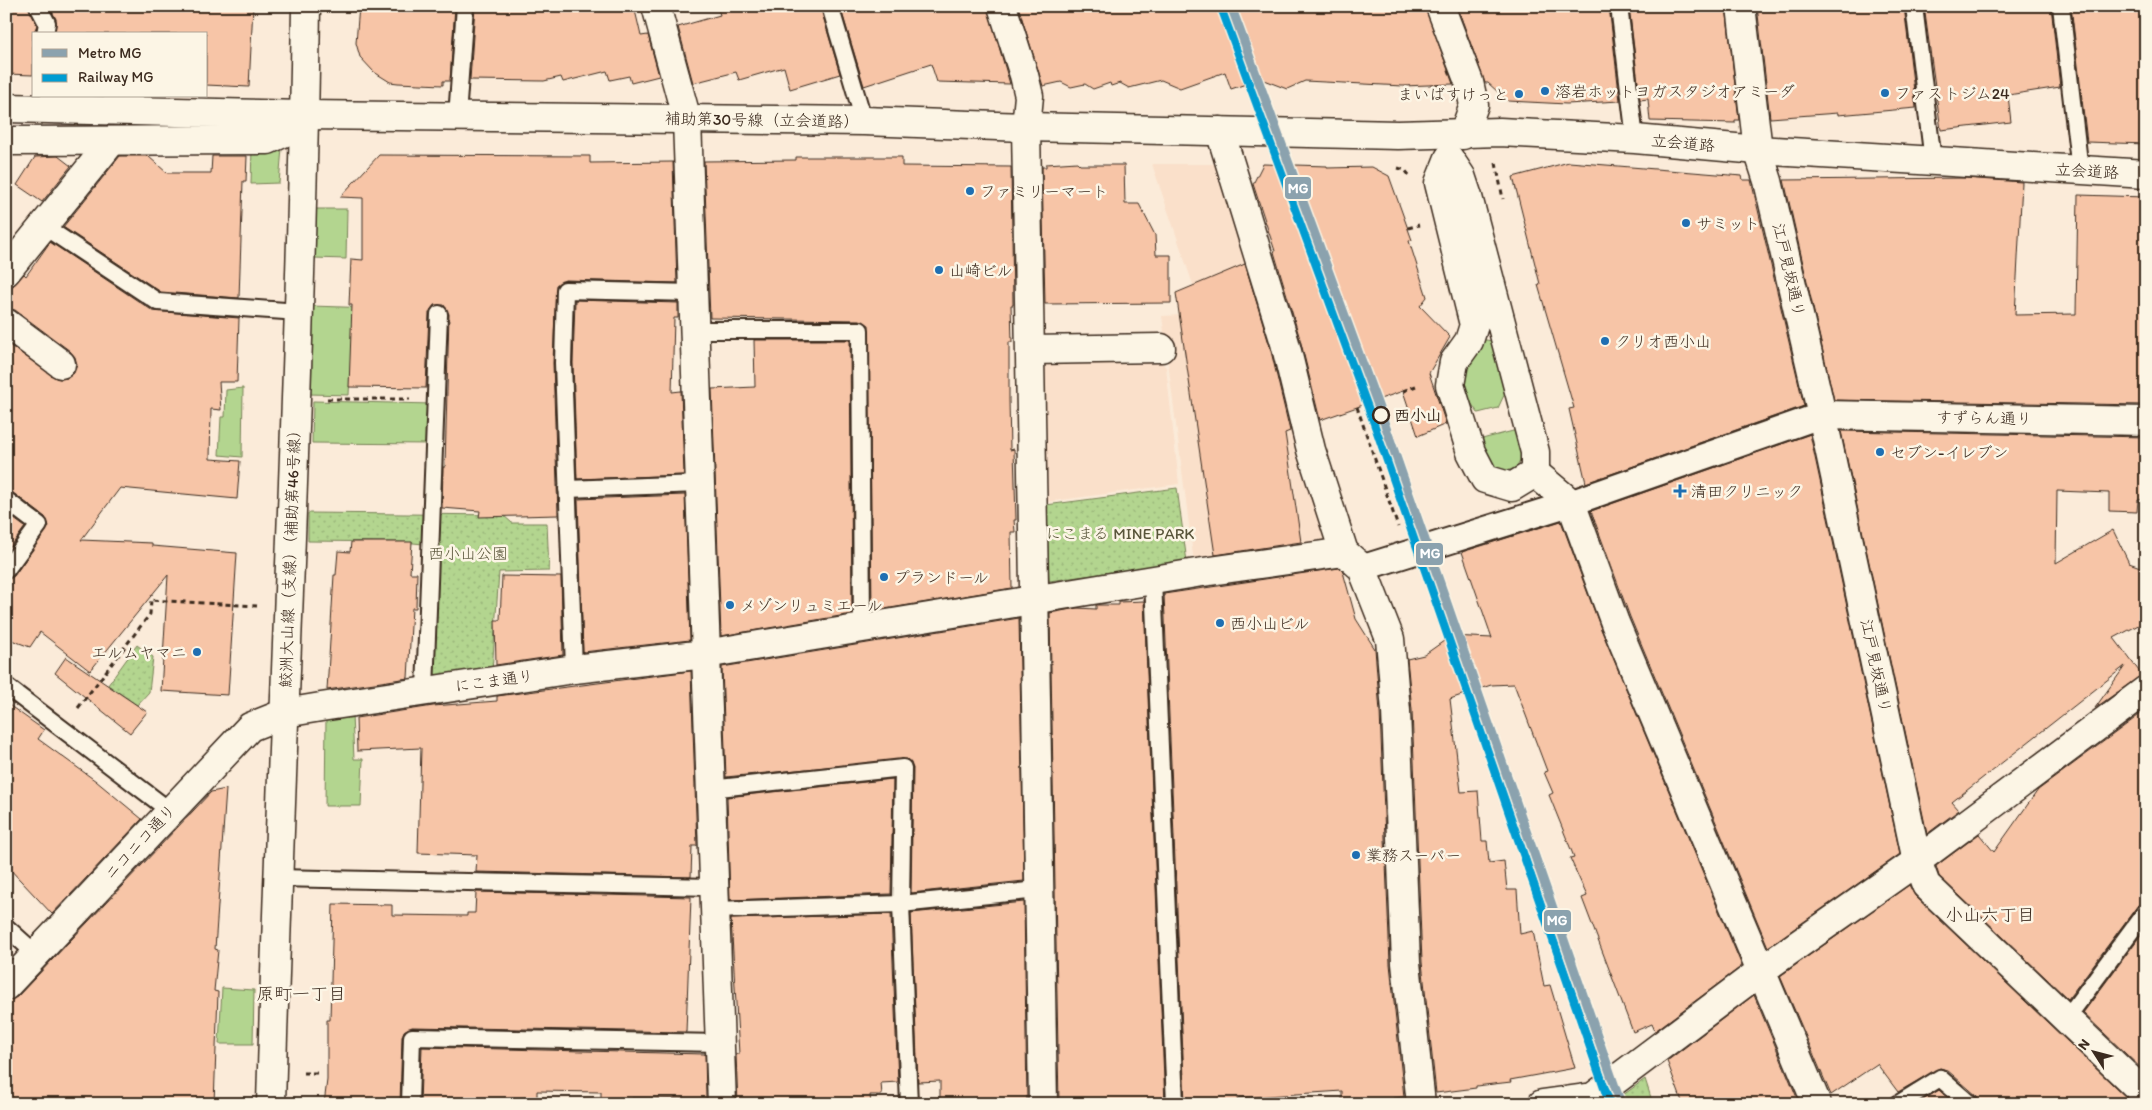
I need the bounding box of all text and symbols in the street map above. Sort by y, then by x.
legend [32,32,208,98]
text: Metro MG [78,44,142,62]
text: Railway MG [78,68,154,86]
place label: 溶岩ホットヨガスタジオアミーダ [1555,82,1795,101]
place label: ファストジム24 [1895,84,2010,103]
place label: まいばすけっと [1397,85,1509,104]
marker: 溶岩ホットヨガスタジオアミーダ [1539,85,1551,97]
marker: ファストジム24 [1879,87,1891,99]
marker: まいばすけっと [1513,88,1525,100]
street label: 補助第30号線（立会道路） [665,109,859,131]
street label: 立会道路 [1650,131,1716,155]
street label: 立会道路 [2055,160,2119,182]
line badge: MG [1284,176,1312,200]
text: MG [1288,180,1309,197]
place label: ファミリーマート [980,182,1108,201]
marker: ファミリーマート [964,185,976,197]
place label: サミット [1696,214,1760,233]
marker: サミット [1680,217,1692,229]
street label: 江戸見坂通り [1769,221,1809,319]
place label: 山崎ビル [949,261,1013,280]
marker: 山崎ビル [933,264,945,276]
place label: クリオ西小山 [1615,332,1711,351]
marker: クリオ西小山 [1599,335,1611,347]
marker: 西小山 [1372,406,1390,424]
place label: 西小山 [1394,406,1442,425]
street label: すずらん通り [1936,408,2032,428]
street label: 鮫洲大山線（支線）（補助第46号線） [276,422,304,688]
place label: セブン-イレブン [1890,443,2008,462]
marker: セブン-イレブン [1874,446,1886,458]
place label: 清田クリニック [1691,482,1803,501]
marker: 清田クリニック [1673,484,1687,498]
park label: にこまる MINE PARK [1046,524,1194,543]
line badge: MG [1415,542,1444,566]
park label: 西小山公園 [428,544,508,563]
text: MG [1420,545,1441,562]
place label: プランドール [894,568,989,587]
marker: プランドール [878,571,890,583]
place label: メゾンリュミエール [740,596,883,615]
marker: メゾンリュミエール [724,599,736,611]
place label: 西小山ビル [1230,614,1310,633]
marker: 西小山ビル [1214,617,1226,629]
street label: 江戸見坂通り [1857,617,1895,715]
place label: エルムヤマニ [91,643,187,662]
marker: エルムヤマニ [191,646,203,658]
street label: にこま通り [453,666,535,696]
street label: ニコニコ通り [100,800,180,884]
place label: 業務スーパー [1366,846,1461,865]
marker: 業務スーパー [1350,849,1362,861]
district label: 小山六丁目 [1945,904,2035,926]
line badge: MG [1543,909,1572,933]
text: MG [1547,912,1568,929]
district label: 原町一丁目 [256,983,346,1005]
north arrow [2070,1028,2120,1078]
text: N [2074,1036,2094,1053]

